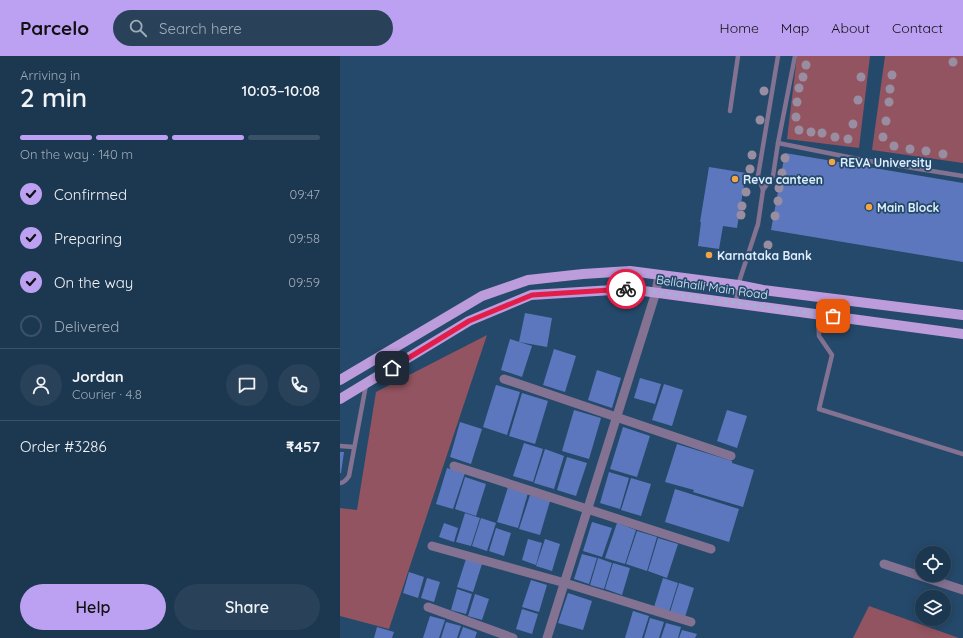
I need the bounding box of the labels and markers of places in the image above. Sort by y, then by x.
place label: REVA University [840,155,932,170]
marker: REVA University [827,157,837,167]
place label: Reva canteen [743,172,823,187]
marker: Reva canteen [730,174,740,184]
place label: Main Block [877,200,939,215]
marker: Main Block [864,202,874,212]
place label: Karnataka Bank [717,248,812,263]
marker: Karnataka Bank [704,250,714,260]
pin [816,299,850,333]
pin [375,351,409,385]

